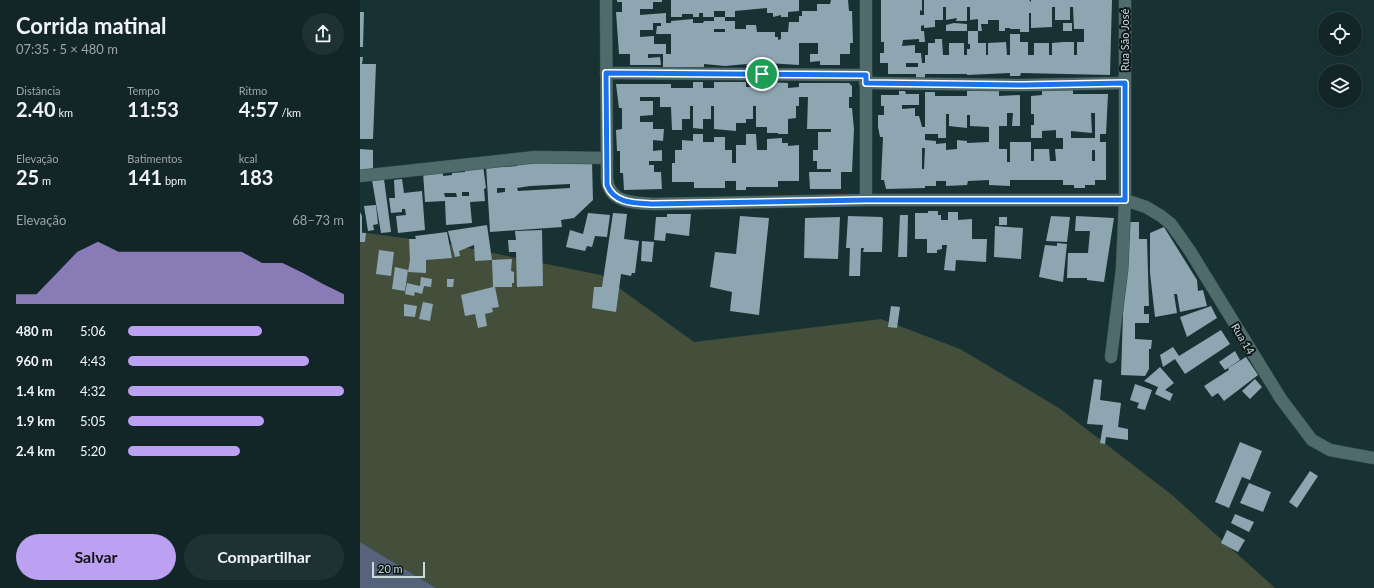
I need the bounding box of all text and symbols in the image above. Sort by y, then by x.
street label: Rua São José [1118,9,1131,71]
text: Corrida matinal [16,12,167,39]
map controls [1318,12,1362,108]
button: locate [1318,12,1362,56]
button: share [302,13,344,55]
text: 07:35 · 5 × 480 m [16,41,118,57]
pin [745,57,779,91]
icon: arrive [751,63,773,85]
button: layers [1318,64,1362,108]
text: Distância [16,84,61,97]
text: Tempo [127,84,160,97]
text: Ritmo [239,84,267,97]
text: 2.40 [16,97,56,121]
text: 11:53 [127,97,179,121]
text: 4:57 [239,97,279,121]
text: km [56,106,73,119]
text: /km [279,106,301,119]
text: Elevação [16,152,59,165]
text: Batimentos [127,152,182,165]
text: kcal [239,152,257,165]
text: 25 [16,165,39,189]
text: 141 [127,165,162,189]
text: 183 [239,165,273,189]
text: m [39,174,51,187]
text: bpm [162,174,186,187]
text: Elevação [16,212,66,228]
text: 68–73 m [292,212,344,228]
street label: Rua 14 [1229,321,1258,357]
text: 480 m [16,323,53,339]
text: 5:06 [80,323,106,339]
text: 960 m [16,353,53,369]
text: 4:43 [80,353,106,369]
text: 1.4 km [16,383,55,399]
text: 4:32 [80,383,106,399]
text: 1.9 km [16,413,55,429]
text: 5:05 [80,413,106,429]
text: 2.4 km [16,443,55,459]
text: 5:20 [80,443,106,459]
button: Salvar [16,534,176,580]
button: Compartilhar [184,534,344,580]
scale bar [372,560,425,579]
text: 20 m [378,562,403,575]

